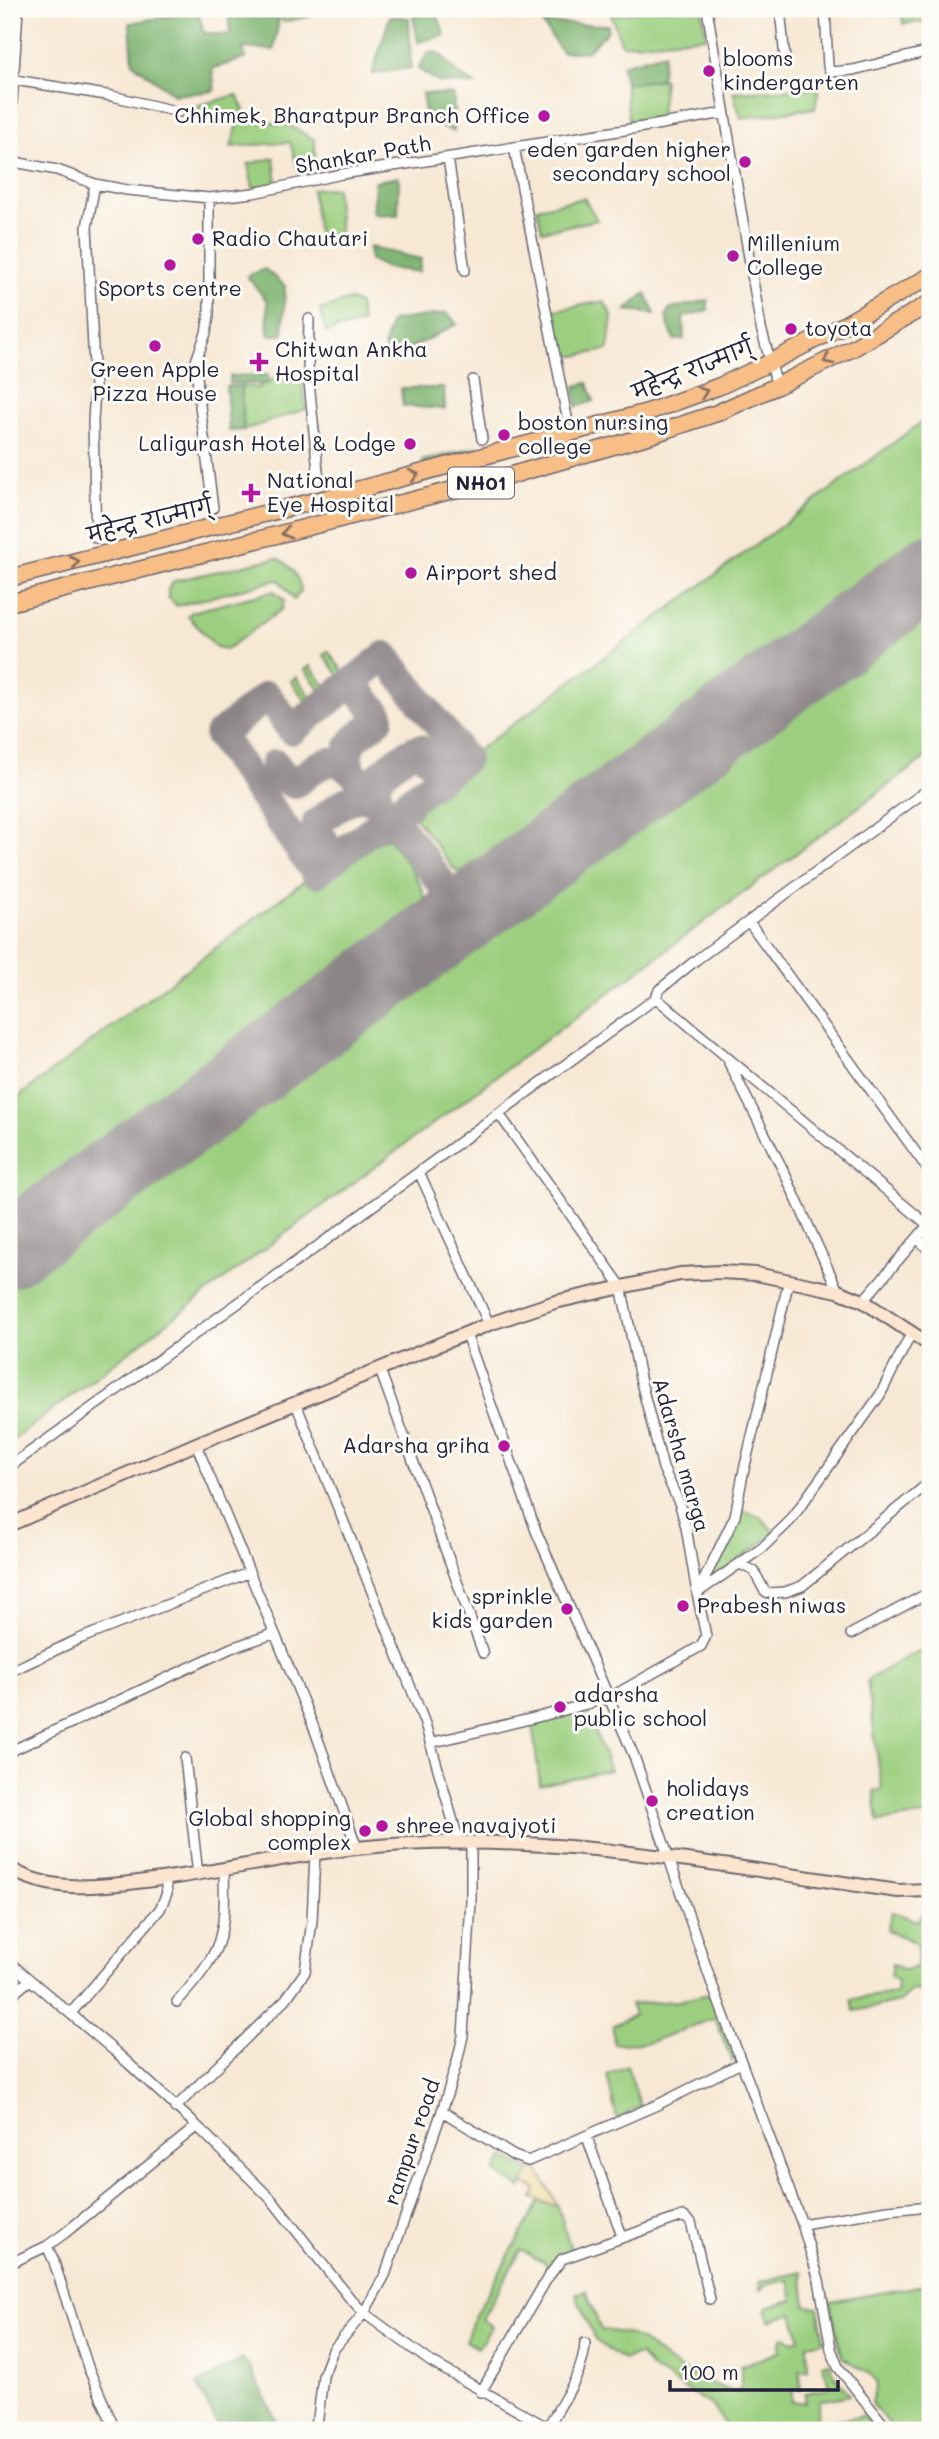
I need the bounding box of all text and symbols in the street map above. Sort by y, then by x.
place label: blooms kindergarten [723,44,859,95]
marker: blooms kindergarten [701,63,717,79]
place label: Chhimek, Bharatpur Branch Office [174,101,530,128]
marker: Chhimek, Bharatpur Branch Office [536,108,552,124]
street label: Shankar Path [293,128,432,179]
place label: eden garden higher secondary school [527,135,731,186]
marker: eden garden higher secondary school [737,154,753,170]
place label: Radio Chautari [212,224,368,251]
place label: Millenium College [747,229,840,280]
marker: Radio Chautari [190,231,206,247]
marker: Millenium College [725,248,741,264]
marker: Sports centre [162,257,178,273]
place label: Sports centre [98,274,242,301]
place label: toyota [805,314,872,341]
marker: toyota [783,321,799,337]
street label: महेन्द्र राज्मार्ग् [626,329,760,409]
place label: Chitwan Ankha Hospital [275,335,427,386]
marker: Green Apple Pizza House [147,338,163,354]
marker: Chitwan Ankha Hospital [249,352,269,372]
one-way arrow [823,352,835,366]
place label: Green Apple Pizza House [90,355,220,406]
one-way arrow [697,386,709,400]
place label: boston nursing college [518,408,668,459]
marker: boston nursing college [496,427,512,443]
place label: Laligurash Hotel & Lodge [139,429,396,456]
marker: Laligurash Hotel & Lodge [402,436,418,452]
place label: National Eye Hospital [267,466,394,517]
one-way arrow [408,468,420,483]
road number: NH01 [448,468,514,498]
marker: National Eye Hospital [241,483,261,503]
street label: महेन्द्र राज्मार्ग् [83,488,217,552]
one-way arrow [280,525,292,539]
one-way arrow [69,556,81,570]
place label: Airport shed [425,558,557,585]
marker: Airport shed [403,565,419,581]
street label: Adarsha marga [648,1374,717,1535]
place label: Adarsha griha [343,1431,490,1458]
marker: Adarsha griha [496,1438,512,1454]
place label: sprinkle kids garden [431,1582,553,1633]
place label: Prabesh niwas [697,1591,846,1618]
marker: Prabesh niwas [675,1598,691,1614]
marker: sprinkle kids garden [559,1601,575,1617]
place label: adarsha public school [574,1680,707,1731]
marker: adarsha public school [552,1699,568,1715]
place label: holidays creation [666,1774,755,1825]
marker: holidays creation [644,1793,660,1809]
place label: Global shopping complex [189,1804,351,1855]
place label: shree navajyoti [396,1811,556,1838]
marker: shree navajyoti [374,1818,390,1834]
marker: Global shopping complex [357,1823,373,1839]
street label: rampur road [376,2075,445,2208]
scale bar [670,2348,838,2392]
text: 100 m [680,2358,739,2385]

